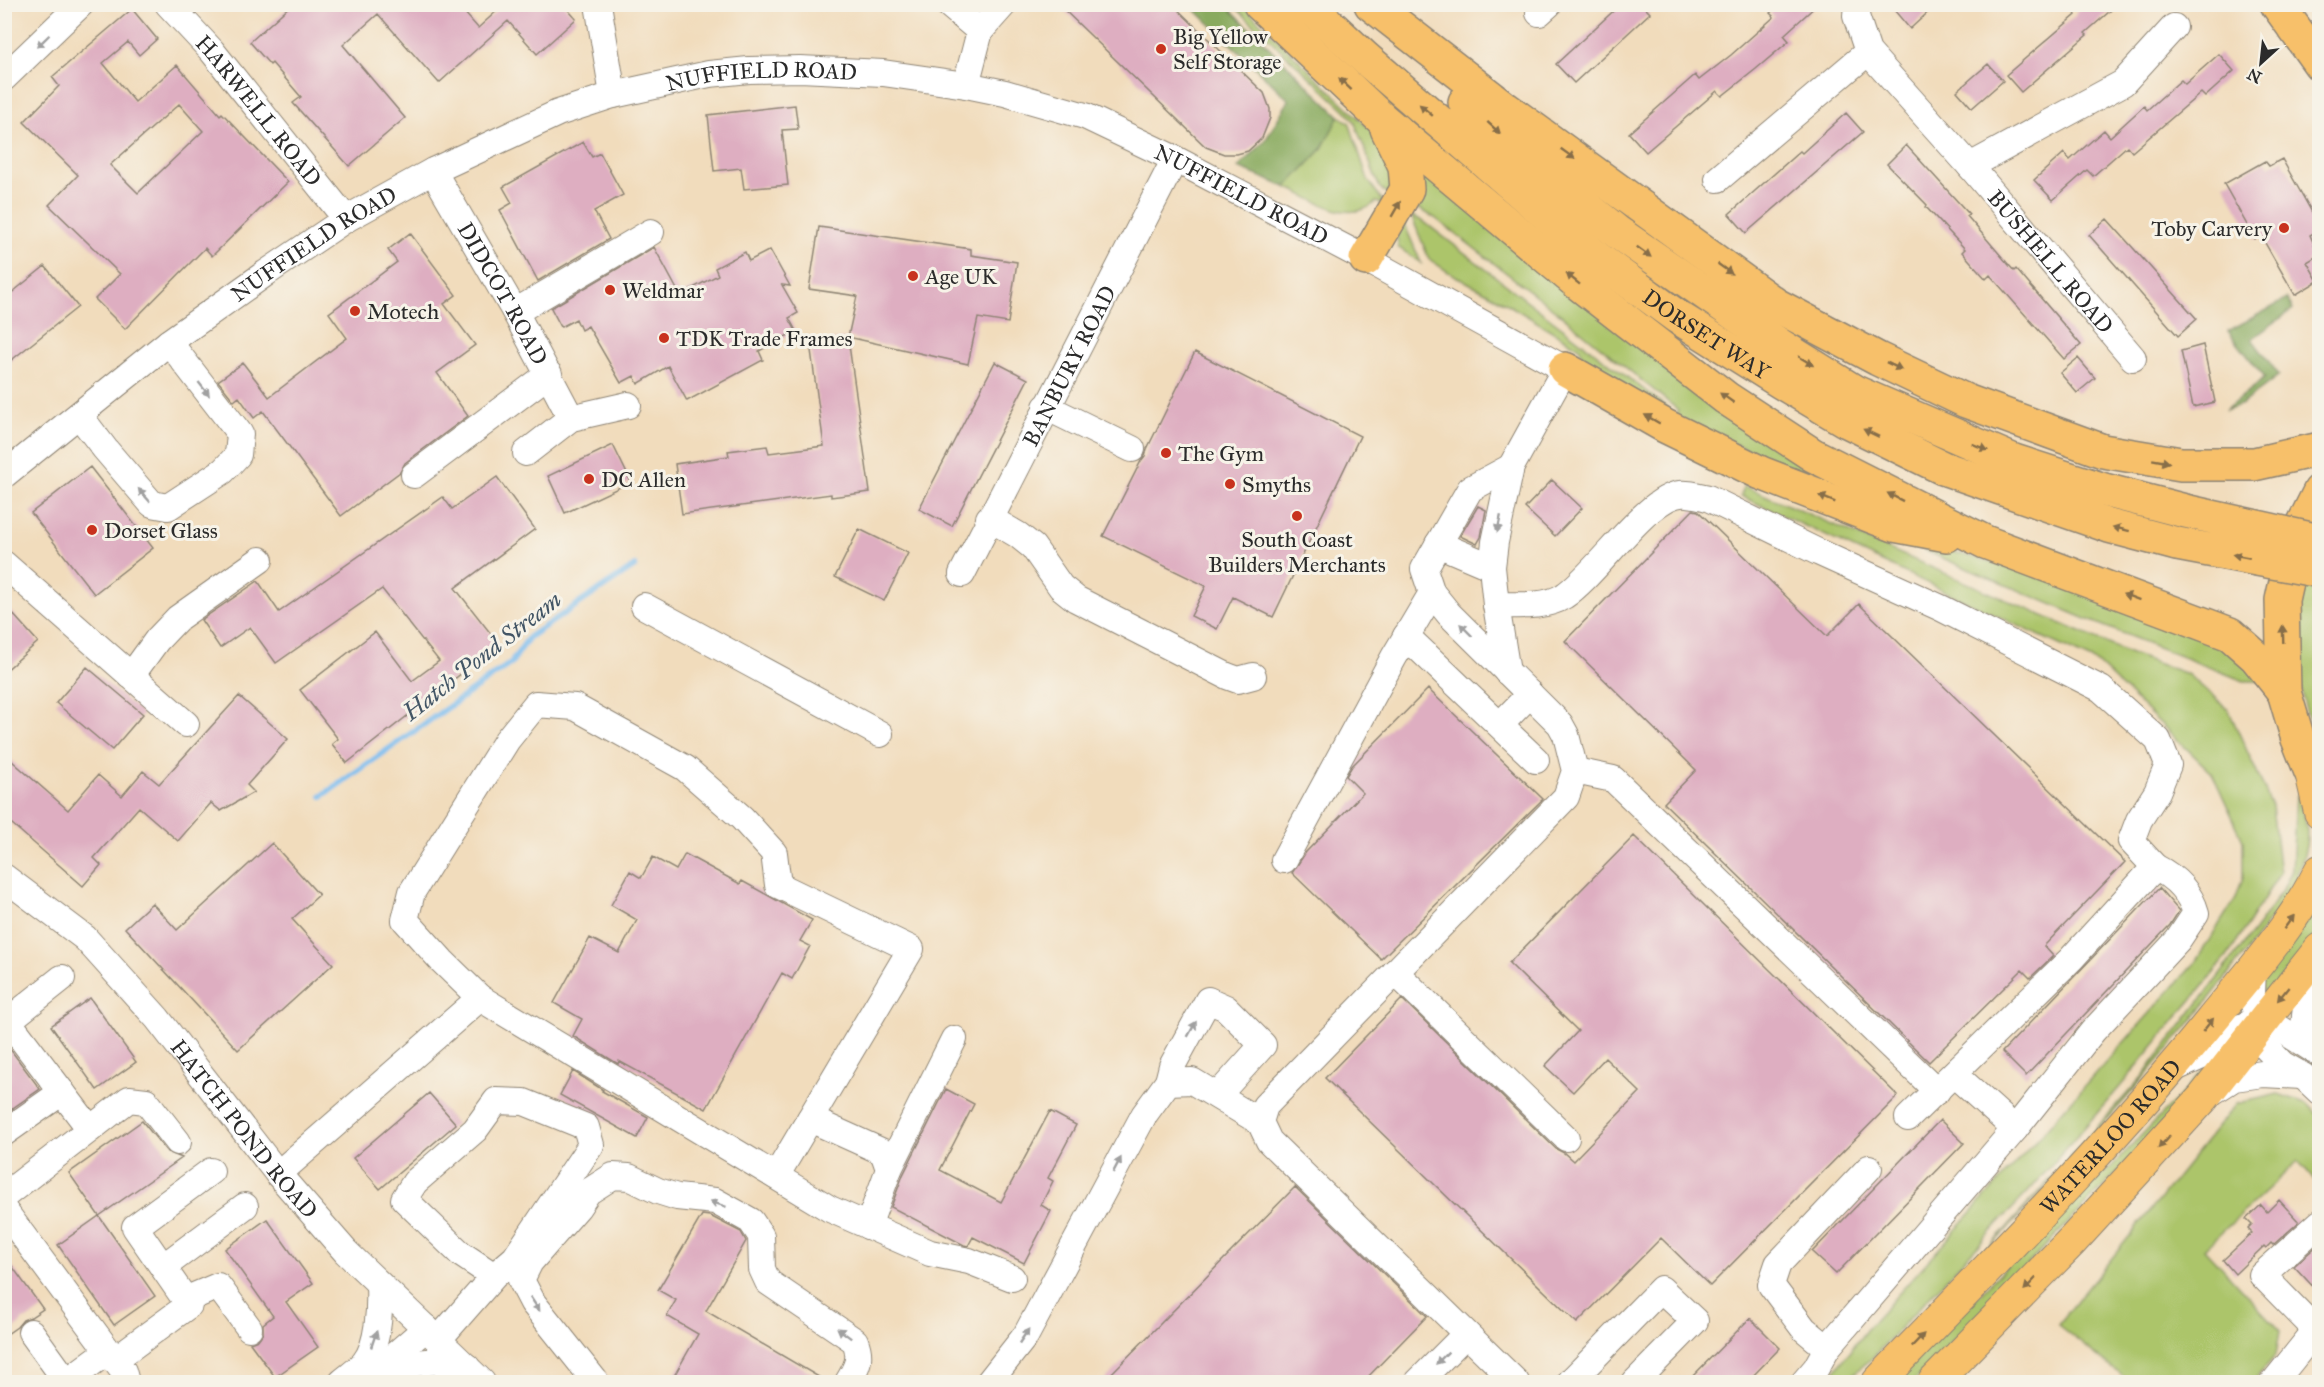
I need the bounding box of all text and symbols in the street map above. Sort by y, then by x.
place label: Big Yellow Self Storage [1173,23,1282,75]
street label: HARWELL ROAD [190,29,328,191]
north arrow [2231,33,2291,93]
one-way arrow [36,34,50,48]
marker: Big Yellow Self Storage [1154,42,1168,56]
street label: NUFFIELD ROAD [663,55,858,97]
text: N [2244,64,2265,87]
one-way arrow [1337,77,1352,91]
one-way arrow [1419,104,1434,117]
one-way arrow [1486,121,1501,135]
street label: NUFFIELD ROAD [1150,138,1333,250]
one-way arrow [1560,148,1575,160]
street label: NUFFIELD ROAD [226,180,401,307]
street label: BUSHELL ROAD [1982,184,2119,339]
one-way arrow [1391,200,1401,217]
place label: Toby Carvery [2151,215,2273,242]
street label: DIDCOT ROAD [452,217,554,369]
marker: Toby Carvery [2277,221,2291,235]
one-way arrow [1636,246,1652,258]
place label: Age UK [924,263,998,290]
one-way arrow [1717,263,1733,275]
marker: Age UK [906,269,920,283]
one-way arrow [1565,272,1581,285]
place label: Weldmar [622,277,705,304]
street label: BANBURY ROAD [1016,281,1121,451]
marker: Weldmar [603,283,617,297]
street label: DORSET WAY [1638,283,1776,386]
place label: Motech [367,298,439,325]
marker: Motech [348,304,362,318]
place label: TDK Trade Frames [676,325,853,352]
marker: TDK Trade Frames [657,331,671,345]
one-way arrow [1798,356,1814,367]
one-way arrow [1885,362,1902,371]
one-way arrow [198,381,210,396]
one-way arrow [1719,392,1735,404]
one-way arrow [1644,413,1660,424]
one-way arrow [1863,429,1880,438]
place label: The Gym [1178,440,1265,467]
one-way arrow [1971,443,1989,452]
marker: The Gym [1159,446,1173,460]
one-way arrow [2152,457,2171,466]
place label: DC Allen [601,466,686,493]
place label: Smyths [1242,471,1311,498]
marker: DC Allen [582,472,596,486]
marker: Smyths [1223,477,1237,491]
one-way arrow [138,488,151,503]
one-way arrow [1886,492,1904,502]
one-way arrow [1818,494,1836,504]
marker: South Coast Builders Merchants [1290,509,1304,523]
one-way arrow [1494,515,1503,534]
place label: Dorset Glass [104,517,218,544]
marker: Dorset Glass [85,523,99,537]
one-way arrow [2111,524,2130,534]
place label: South Coast Builders Merchants [1208,526,1386,578]
one-way arrow [2232,551,2251,560]
water label: Hatch Pond Stream [396,585,567,728]
one-way arrow [2121,592,2139,602]
one-way arrow [1459,624,1473,638]
one-way arrow [2278,625,2287,644]
one-way arrow [2282,915,2294,930]
one-way arrow [2278,987,2290,1002]
one-way arrow [2201,1017,2214,1032]
one-way arrow [1187,1021,1197,1038]
street label: HATCH POND ROAD [165,1034,324,1224]
street label: WATERLOO ROAD [2034,1054,2187,1219]
one-way arrow [2158,1134,2171,1149]
one-way arrow [1112,1156,1122,1173]
one-way arrow [708,1199,726,1209]
one-way arrow [2023,1276,2037,1291]
one-way arrow [529,1296,540,1313]
one-way arrow [837,1327,853,1339]
one-way arrow [1018,1328,1029,1344]
one-way arrow [369,1330,379,1348]
one-way arrow [1911,1334,1925,1348]
one-way arrow [1435,1351,1449,1366]

